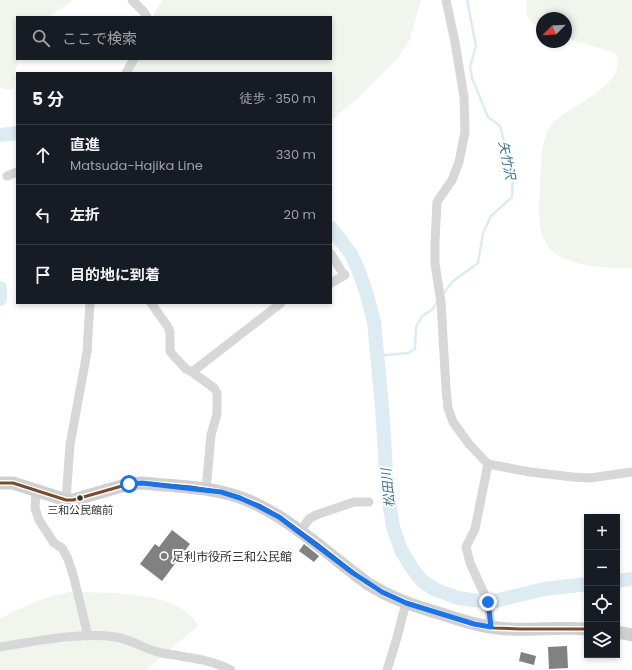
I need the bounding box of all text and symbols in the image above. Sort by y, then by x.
north arrow [536,12,572,48]
search box [16,16,332,60]
icon: search [30,27,52,49]
text: ここで検索 [62,28,137,49]
text: 5 分 [32,87,64,111]
text: 徒歩 · 350 m [239,89,316,108]
text: 直進 [70,134,100,155]
water label: 矢竹沢 [494,139,520,183]
icon: ahead [32,144,54,166]
text: 330 m [276,145,316,164]
text: Matsuda-Hajika Line [70,156,203,175]
icon: left [32,204,54,226]
text: 左折 [70,204,100,225]
text: 20 m [283,205,316,224]
icon: arrive [32,264,54,286]
text: 目的地に到着 [70,264,160,285]
water label: 松田川 [376,466,399,508]
route start [120,475,138,493]
marker: 三和公民館前 [75,493,85,503]
place label: 三和公民館前 [47,502,113,518]
map controls [584,514,620,658]
button: + [584,514,620,550]
place label: 足利市役所三和公民館 [172,548,292,565]
button: − [584,550,620,586]
marker: 足利市役所三和公民館 [159,551,169,561]
button: locate [584,586,620,622]
route end [479,593,497,611]
button: layers [584,622,620,658]

